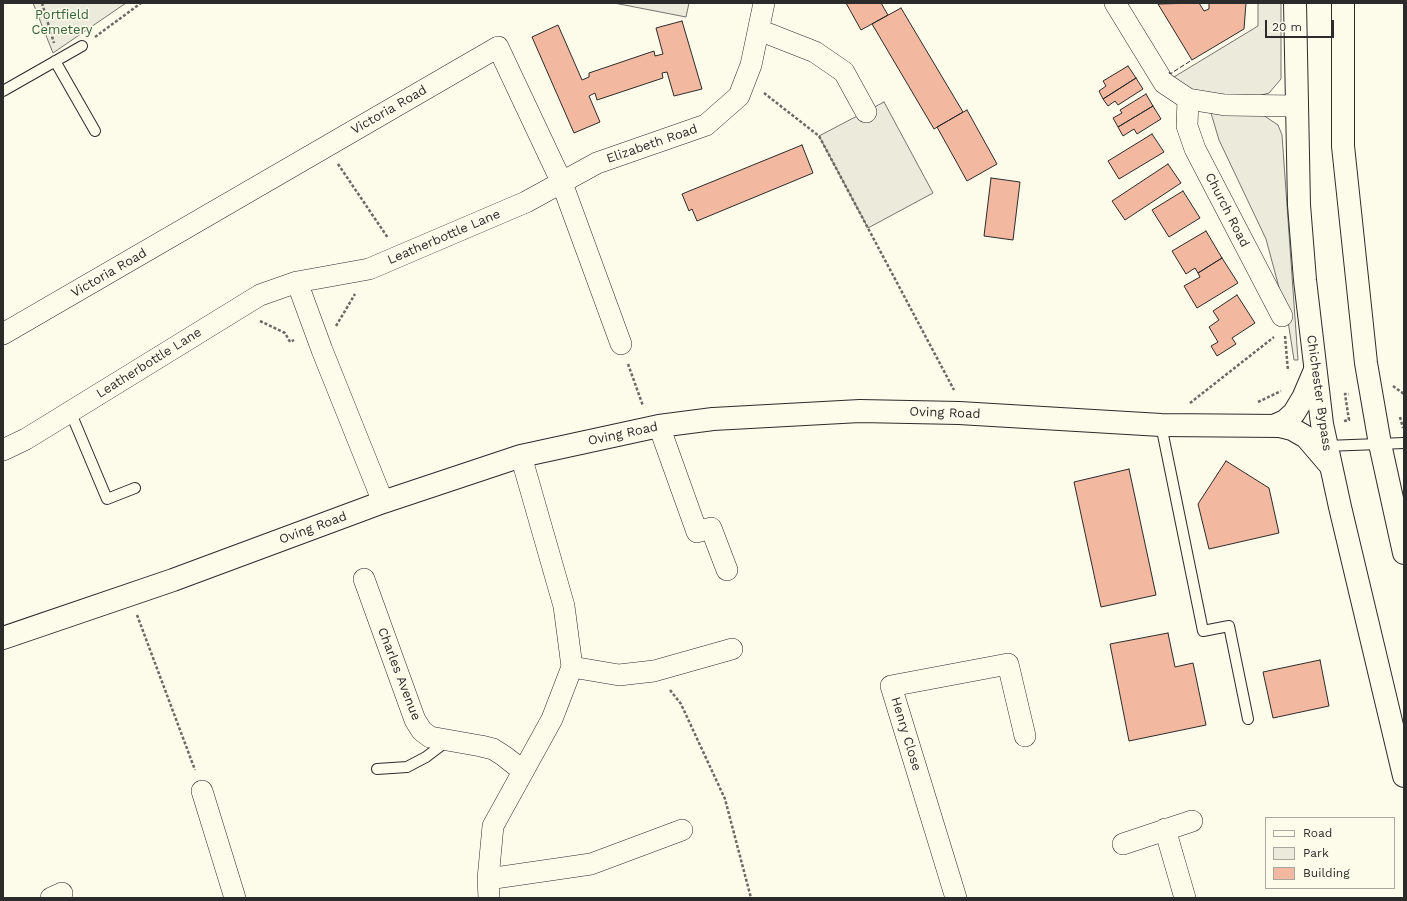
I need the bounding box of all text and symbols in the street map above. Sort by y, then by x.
park label: Portfield Cemetery [31,7,93,38]
scale bar [1267,12,1336,38]
text: 20 m [1272,20,1302,34]
street label: Victoria Road [348,82,430,138]
street label: Elizabeth Road [604,121,700,167]
street label: Church Road [1202,170,1252,250]
street label: Leatherbottle Lane [385,206,503,268]
street label: Victoria Road [68,245,150,301]
street label: Leatherbottle Lane [94,324,204,402]
street label: Chichester Bypass [1303,334,1335,452]
street label: Oving Road [909,404,981,422]
street label: Oving Road [587,419,659,449]
street label: Oving Road [277,509,349,547]
street label: Charles Avenue [374,625,424,723]
street label: Henry Close [887,695,925,773]
legend [1265,817,1395,889]
text: Road [1303,826,1332,840]
text: Park [1303,846,1329,860]
text: Building [1303,866,1350,880]

